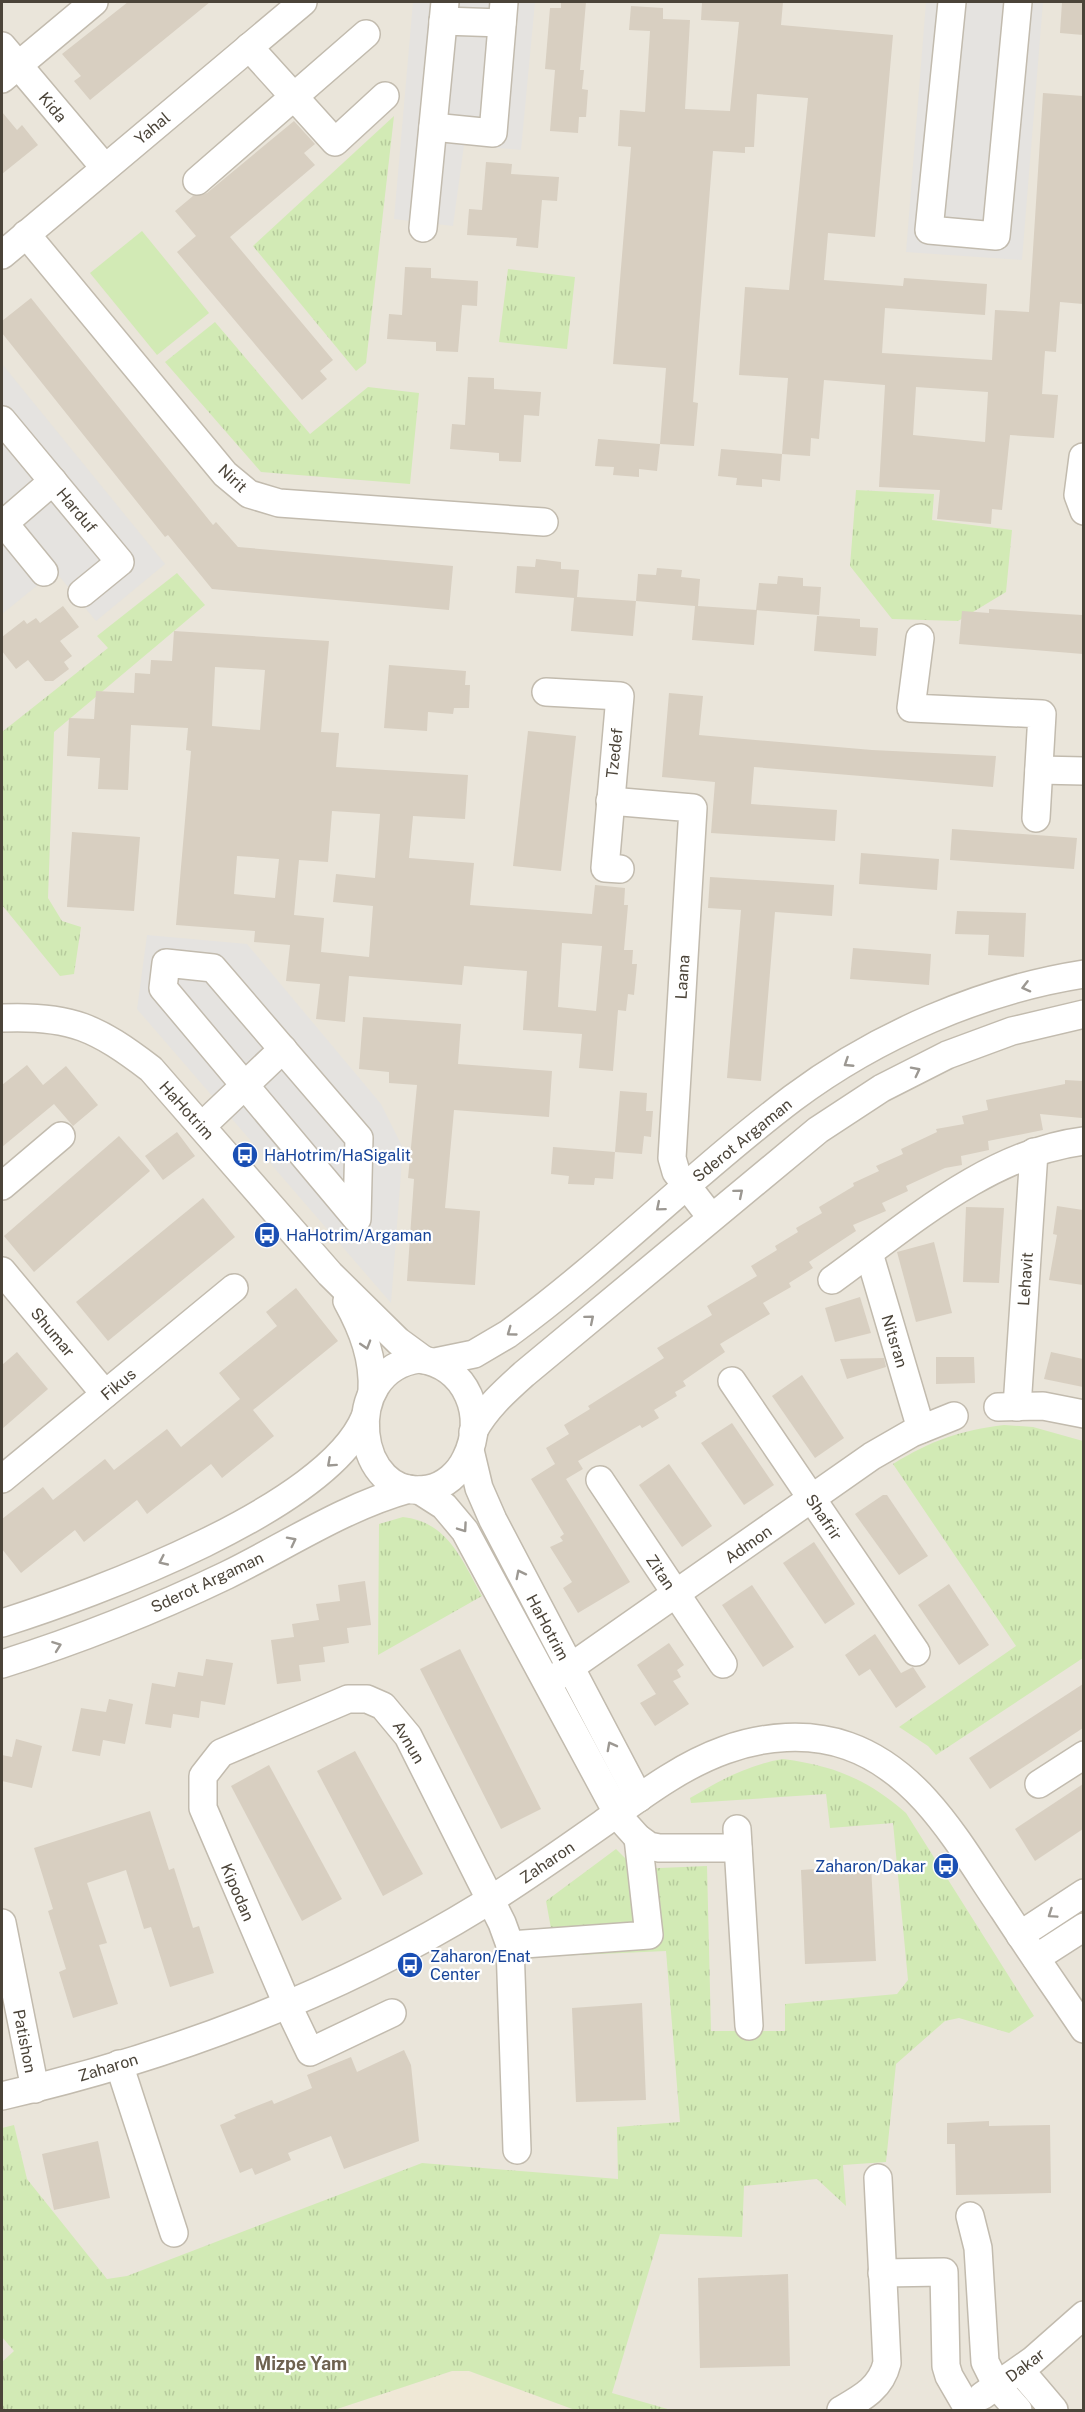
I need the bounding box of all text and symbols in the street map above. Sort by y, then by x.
street label: Kida [35,88,71,126]
street label: Yahal [131,108,174,149]
street label: Nirit [214,460,251,496]
street label: Harduf [53,484,101,536]
street label: Tzedef [602,727,627,779]
street label: Laana [671,954,694,1000]
one-way arrow [1022,979,1032,992]
one-way arrow [844,1055,854,1067]
one-way arrow [910,1066,921,1078]
street label: HaHotrim [155,1077,218,1144]
street label: Sderot Argaman [689,1095,796,1186]
bus stop icon: HaHotrim/HaSigalit [230,1140,260,1170]
place label: HaHotrim/HaSigalit [264,1146,411,1165]
one-way arrow [732,1189,743,1200]
one-way arrow [656,1200,667,1211]
bus stop icon: HaHotrim/Argaman [252,1220,282,1250]
place label: HaHotrim/Argaman [286,1226,432,1245]
street label: Lehavit [1014,1251,1037,1307]
street label: Shumar [27,1304,79,1361]
street label: Nitsran [877,1312,912,1370]
one-way arrow [583,1315,594,1326]
one-way arrow [506,1325,517,1336]
one-way arrow [359,1339,371,1350]
street label: Fikus [97,1364,140,1404]
one-way arrow [327,1456,338,1467]
street label: Shafrir [801,1491,846,1544]
street label: Admon [721,1521,775,1567]
one-way arrow [456,1522,467,1533]
one-way arrow [286,1537,297,1548]
street label: Sderot Argaman [148,1548,267,1617]
street label: Zitan [642,1551,679,1593]
one-way arrow [159,1554,170,1566]
one-way arrow [516,1569,528,1580]
street label: HaHotrim [522,1591,573,1664]
one-way arrow [51,1641,62,1654]
street label: Avnun [388,1718,429,1767]
one-way arrow [607,1742,618,1753]
street label: Zaharon [516,1837,578,1888]
bus stop icon: Zaharon/Dakar [931,1851,961,1881]
place label: Zaharon/Dakar [815,1857,926,1876]
street label: Kipodan [217,1860,258,1924]
one-way arrow [1048,1907,1059,1918]
place label: Zaharon/Enat Center [430,1947,531,1984]
bus stop icon: Zaharon/Enat Center [395,1950,425,1980]
street label: Patishon [9,2008,40,2074]
street label: Zaharon [76,2049,140,2086]
street label: Dakar [1002,2345,1049,2386]
district label: Mizpe Yam [255,2353,347,2374]

